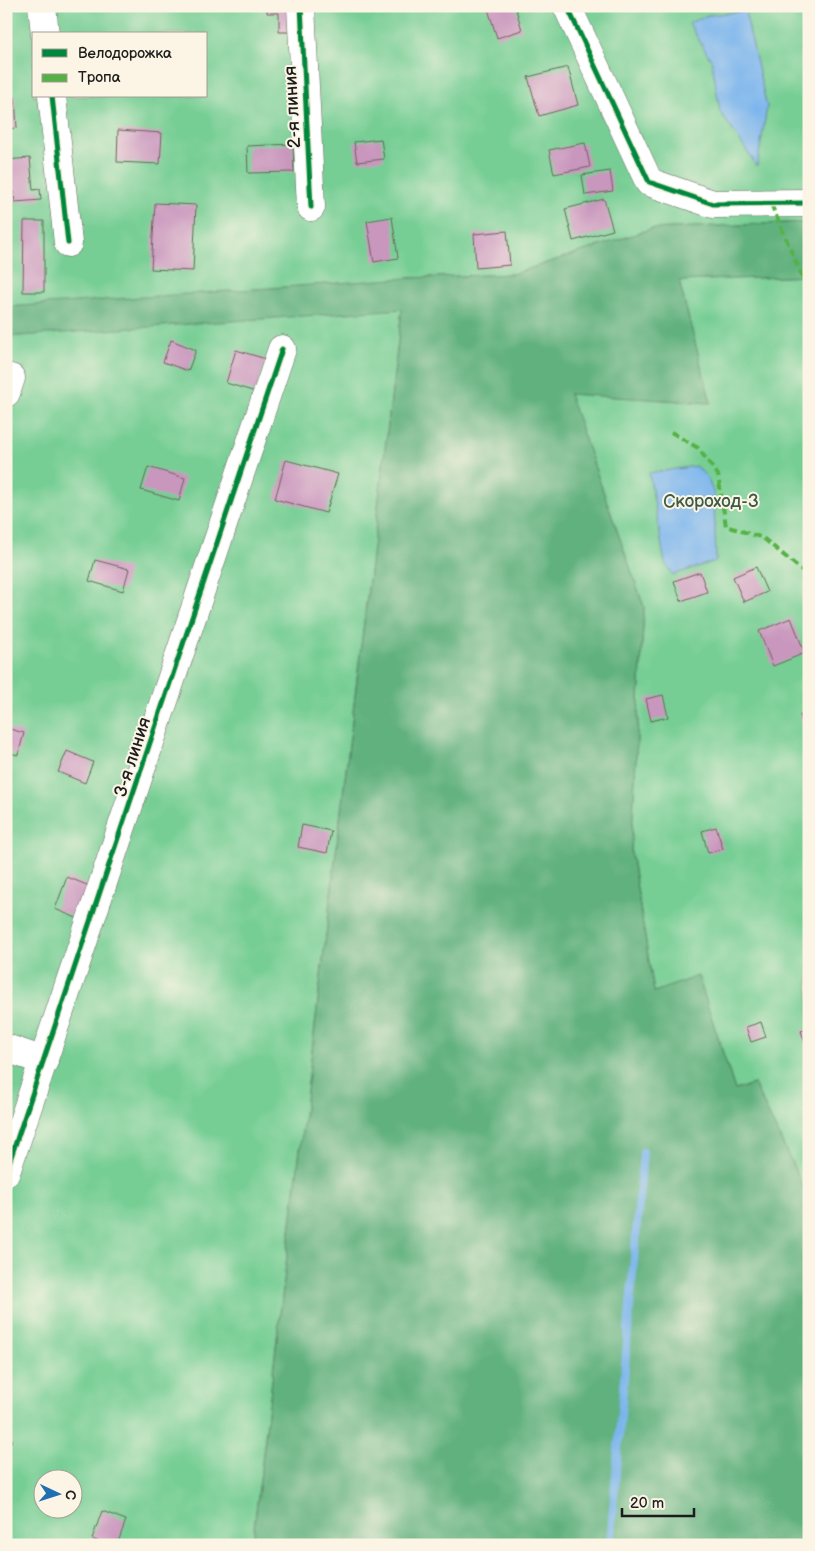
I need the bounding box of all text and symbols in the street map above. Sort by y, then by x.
legend [32,32,208,98]
text: Велодорожка [78,44,172,63]
street label: 2-я линия [280,65,305,149]
text: Тропа [78,68,121,87]
park label: Скороход-3 [663,491,759,512]
street label: 3-я линия [110,714,155,800]
north arrow [32,1468,82,1518]
scale bar [622,1486,695,1518]
text: С [62,1489,79,1501]
text: 20 m [630,1494,664,1513]

